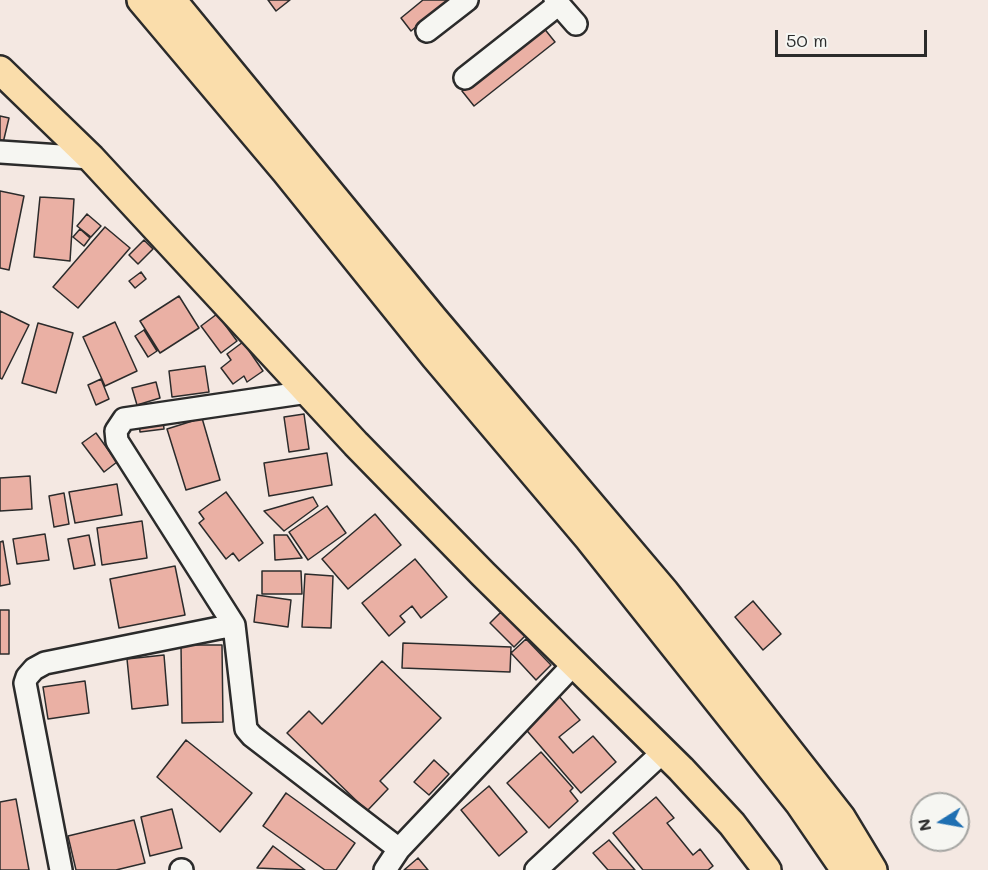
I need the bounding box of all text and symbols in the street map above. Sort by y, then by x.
scale bar [778,18,930,56]
text: 50 m [786,28,828,52]
north arrow [910,792,970,852]
text: N [912,817,935,833]

